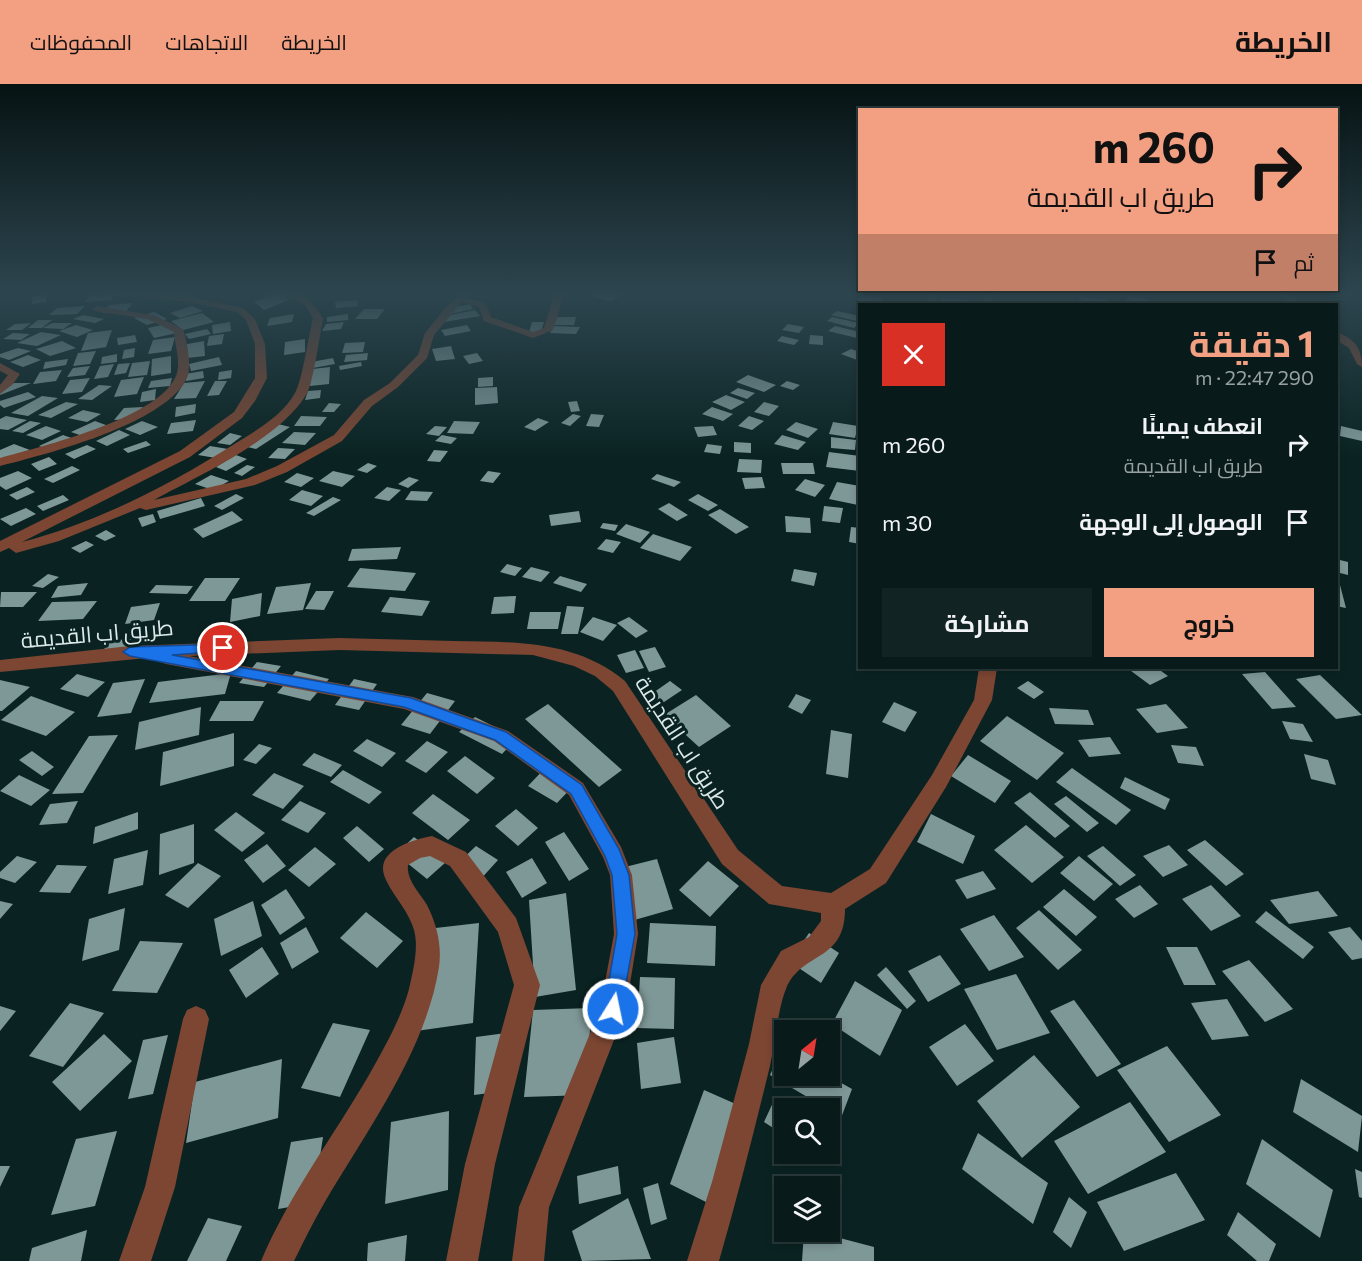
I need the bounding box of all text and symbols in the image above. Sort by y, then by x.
text: الخريطة [1235,24,1332,58]
text: المحفوظات [30,29,132,54]
text: الاتجاهات [165,29,248,54]
text: الخريطة [281,29,347,54]
text: 260 m [1093,120,1215,172]
icon: right [1236,132,1314,210]
text: طريق اب القديمة [1027,180,1215,213]
icon: arrive [1249,246,1282,279]
text: ثم [1294,249,1314,276]
text: 1 دقيقة [1189,320,1314,364]
button: close [882,323,945,386]
text: 290 m · 22:47 [1195,365,1314,389]
text: انعطف يمينًا [1142,412,1263,439]
icon: right [1281,428,1314,461]
text: 260 m [882,431,945,458]
text: طريق اب القديمة [1124,453,1263,477]
icon: arrive [1281,506,1314,539]
text: الوصول إلى الوجهة [1079,508,1263,535]
text: 30 m [882,509,932,536]
button: مشاركة [882,588,1092,657]
button: خروج [1104,588,1314,657]
street label: طريق اب القديمة [19,613,175,654]
pin [197,622,248,673]
icon: arrive [206,631,239,664]
street label: طريق اب القديمة [629,670,736,814]
position arrow [581,977,645,1041]
north arrow [774,1020,840,1086]
map controls [774,1020,840,1242]
button: search [774,1098,840,1164]
button: layers [774,1176,840,1242]

